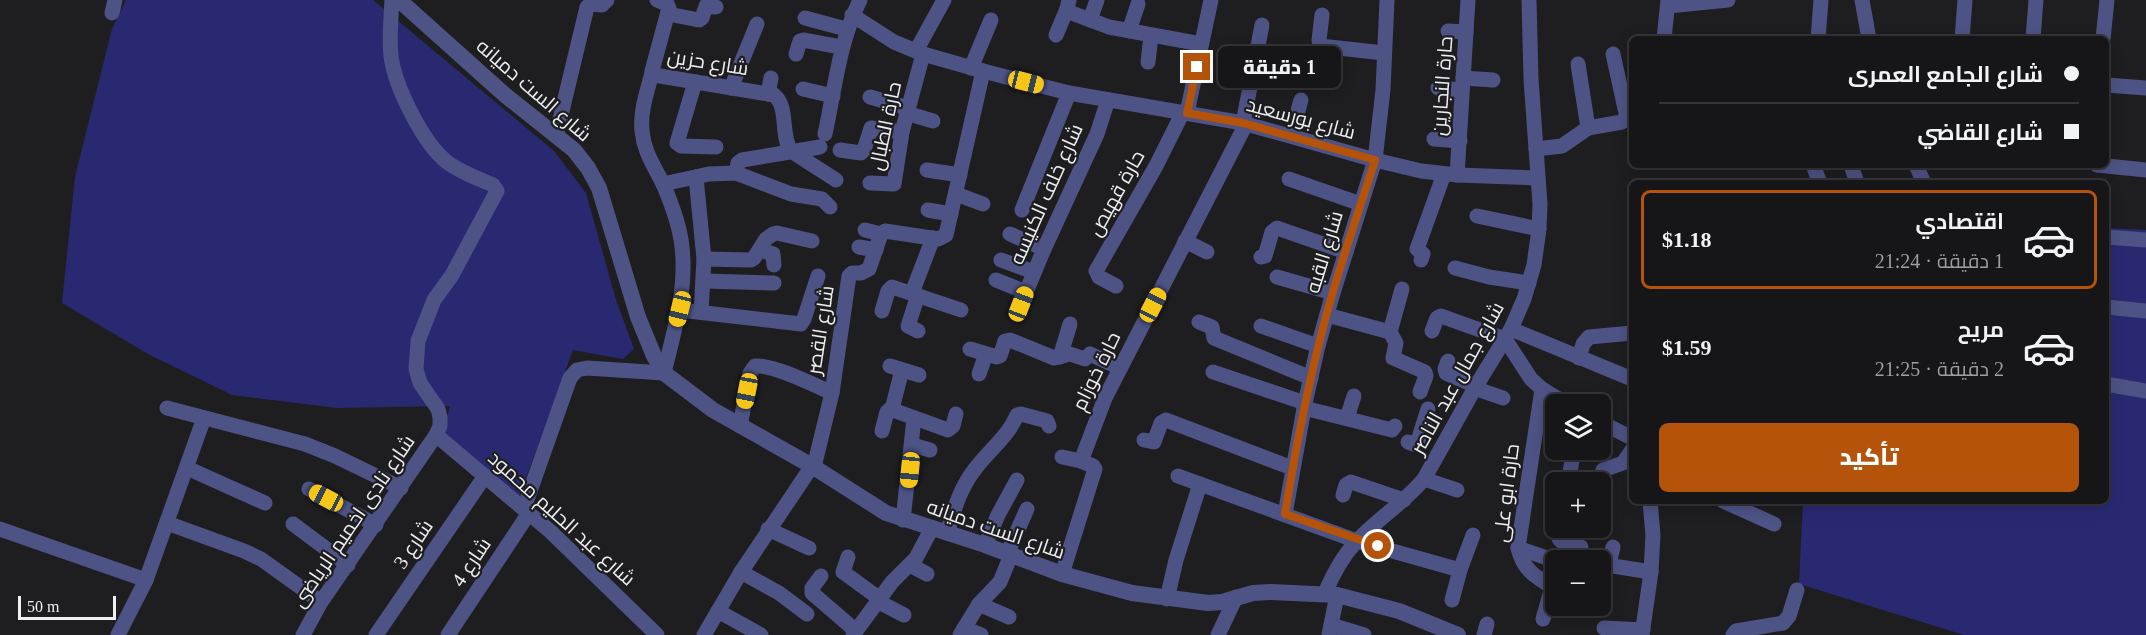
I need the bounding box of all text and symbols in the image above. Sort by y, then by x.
street label: شارع الست دميانه [470,34,596,148]
street label: حارة النجارين [1428,35,1458,137]
street label: شارع حزين [665,45,750,82]
callout: 1 دقيقة [1218,46,1341,88]
route end [1183,53,1210,80]
text: 1 دقيقة [1243,56,1316,78]
text: شارع الجامع العمرى [1848,62,2043,87]
car [1006,69,1046,95]
street label: حارة الطبال [865,80,907,173]
street label: شارع بورسعيد [1243,93,1358,146]
street label: شارع خلف الكنيسه [1005,120,1090,269]
text: شارع القاضي [1917,120,2043,145]
street label: حارة قهيص [1083,146,1150,241]
street label: شارع القبه [1301,208,1350,297]
text: اقتصادي [1915,209,2004,234]
icon: car [2022,213,2076,267]
text: $1.18 [1662,227,1712,252]
text: 1 دقيقة · 21:24 [1875,250,2004,272]
street label: شارع القصر [802,284,841,378]
car [1006,284,1036,324]
car [1137,285,1169,325]
car [667,289,693,329]
street label: شارع جمال عبد الناصر [1406,298,1511,460]
text: مريح [1958,317,2004,342]
icon: car [2022,321,2076,375]
street label: حارة خوزام [1068,328,1127,415]
text: $1.59 [1662,335,1712,360]
text: 2 دقيقة · 21:25 [1875,358,2004,380]
car [735,372,759,410]
map controls [1545,394,1611,616]
button: layers [1545,394,1611,460]
button: تأكيد [1659,423,2079,492]
street label: شارع نادى اخميم الرياضى [287,431,421,613]
street label: حارة ابو على [1489,442,1525,544]
street label: شارع عبد الحليم محمود [482,446,640,592]
car [899,451,921,489]
button: + [1545,472,1611,538]
car [306,482,346,514]
street label: شارع الست دميانه [923,495,1068,566]
street label: شارع 3 [389,516,440,574]
route start [1364,532,1391,559]
street label: شارع 4 [447,534,498,592]
button: − [1545,550,1611,616]
scale bar [18,593,116,620]
text: 50 m [27,598,59,615]

